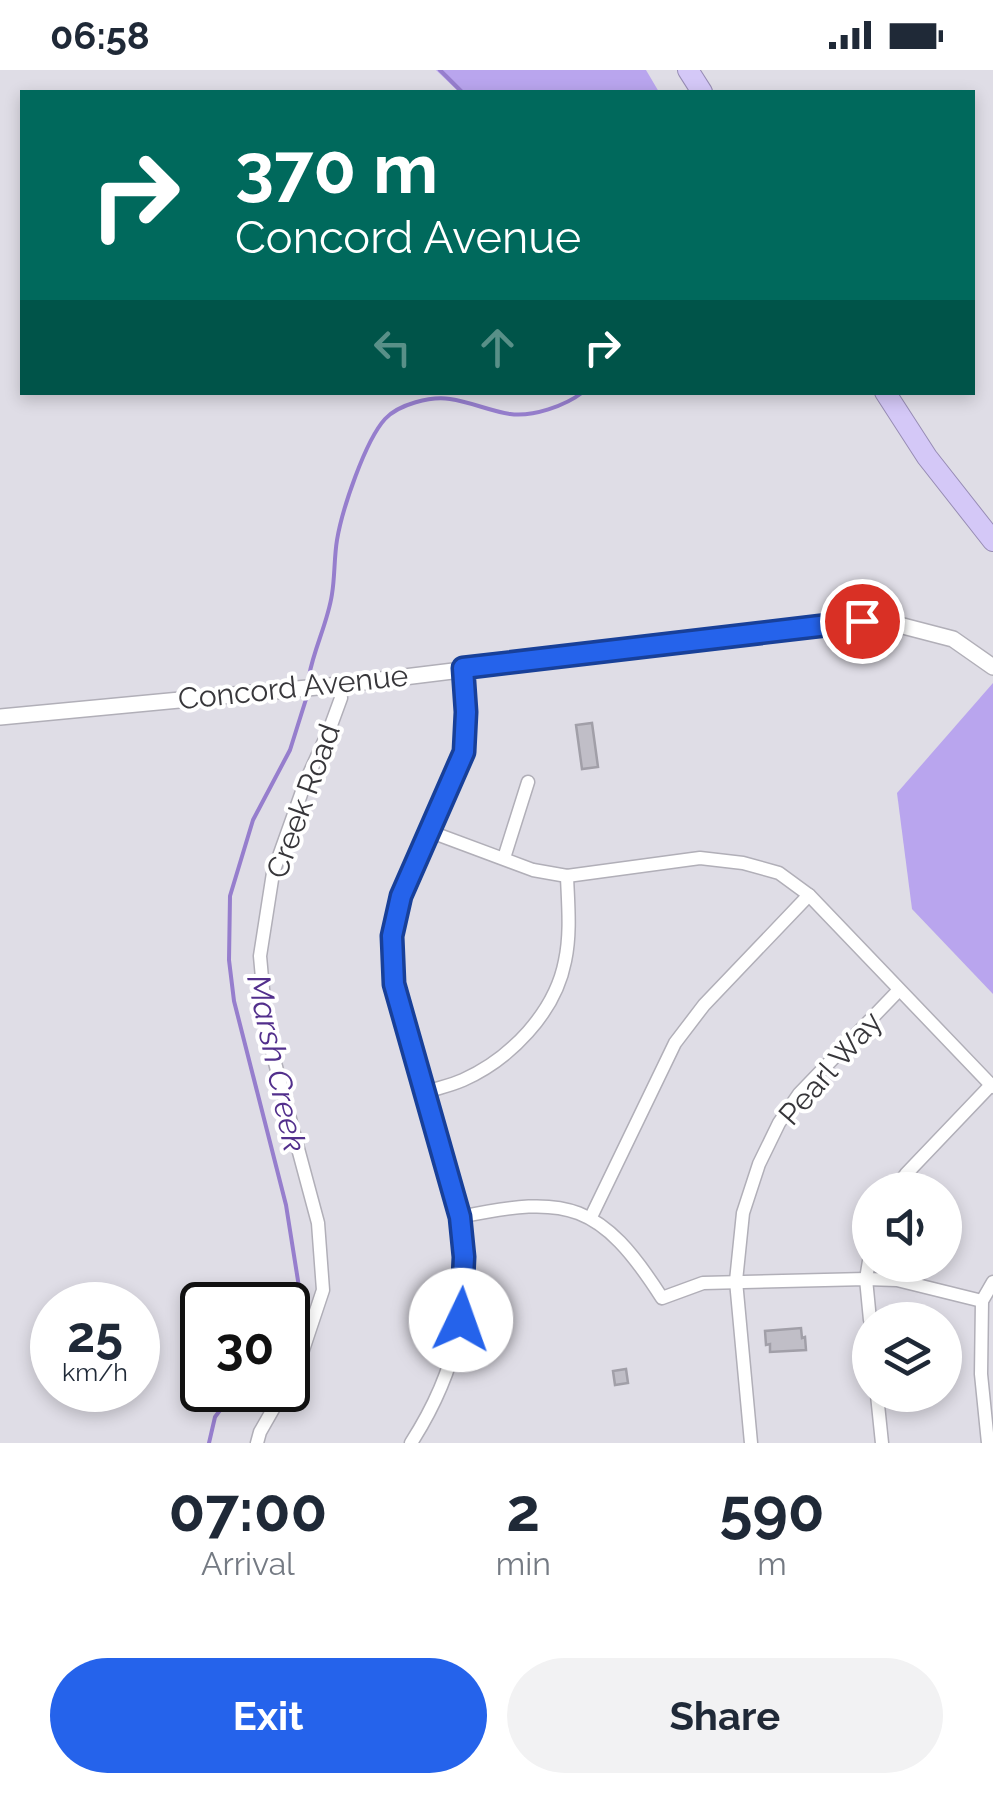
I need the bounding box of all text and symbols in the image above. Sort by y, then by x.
text: 06:58 [50,13,150,58]
text: 370 m [235,127,438,209]
icon: right [70,130,200,260]
text: Concord Avenue [235,211,581,264]
icon: left [365,320,420,375]
icon: ahead [470,320,525,375]
icon: right [575,320,630,375]
pin [820,579,905,664]
icon: arrive [835,594,890,649]
street label: Concord Avenue [176,658,410,716]
street label: Creek Road [259,719,347,883]
water label: Marsh Creek [240,971,314,1155]
street label: Pearl Way [771,1004,889,1132]
map controls [852,1172,962,1412]
button: sound [852,1172,962,1282]
position arrow [409,1268,513,1372]
speed limit sign: 30 [180,1282,310,1412]
button: layers [852,1302,962,1412]
text: 25 [67,1305,123,1364]
text: km/h [62,1357,128,1387]
text: 07:00 [168,1475,327,1545]
text: 2 [506,1475,540,1545]
text: 590 [719,1475,825,1545]
text: Arrival [201,1545,295,1582]
text: min [496,1545,551,1582]
text: m [757,1545,787,1582]
button: Exit [50,1658,487,1773]
button: Share [507,1658,943,1773]

